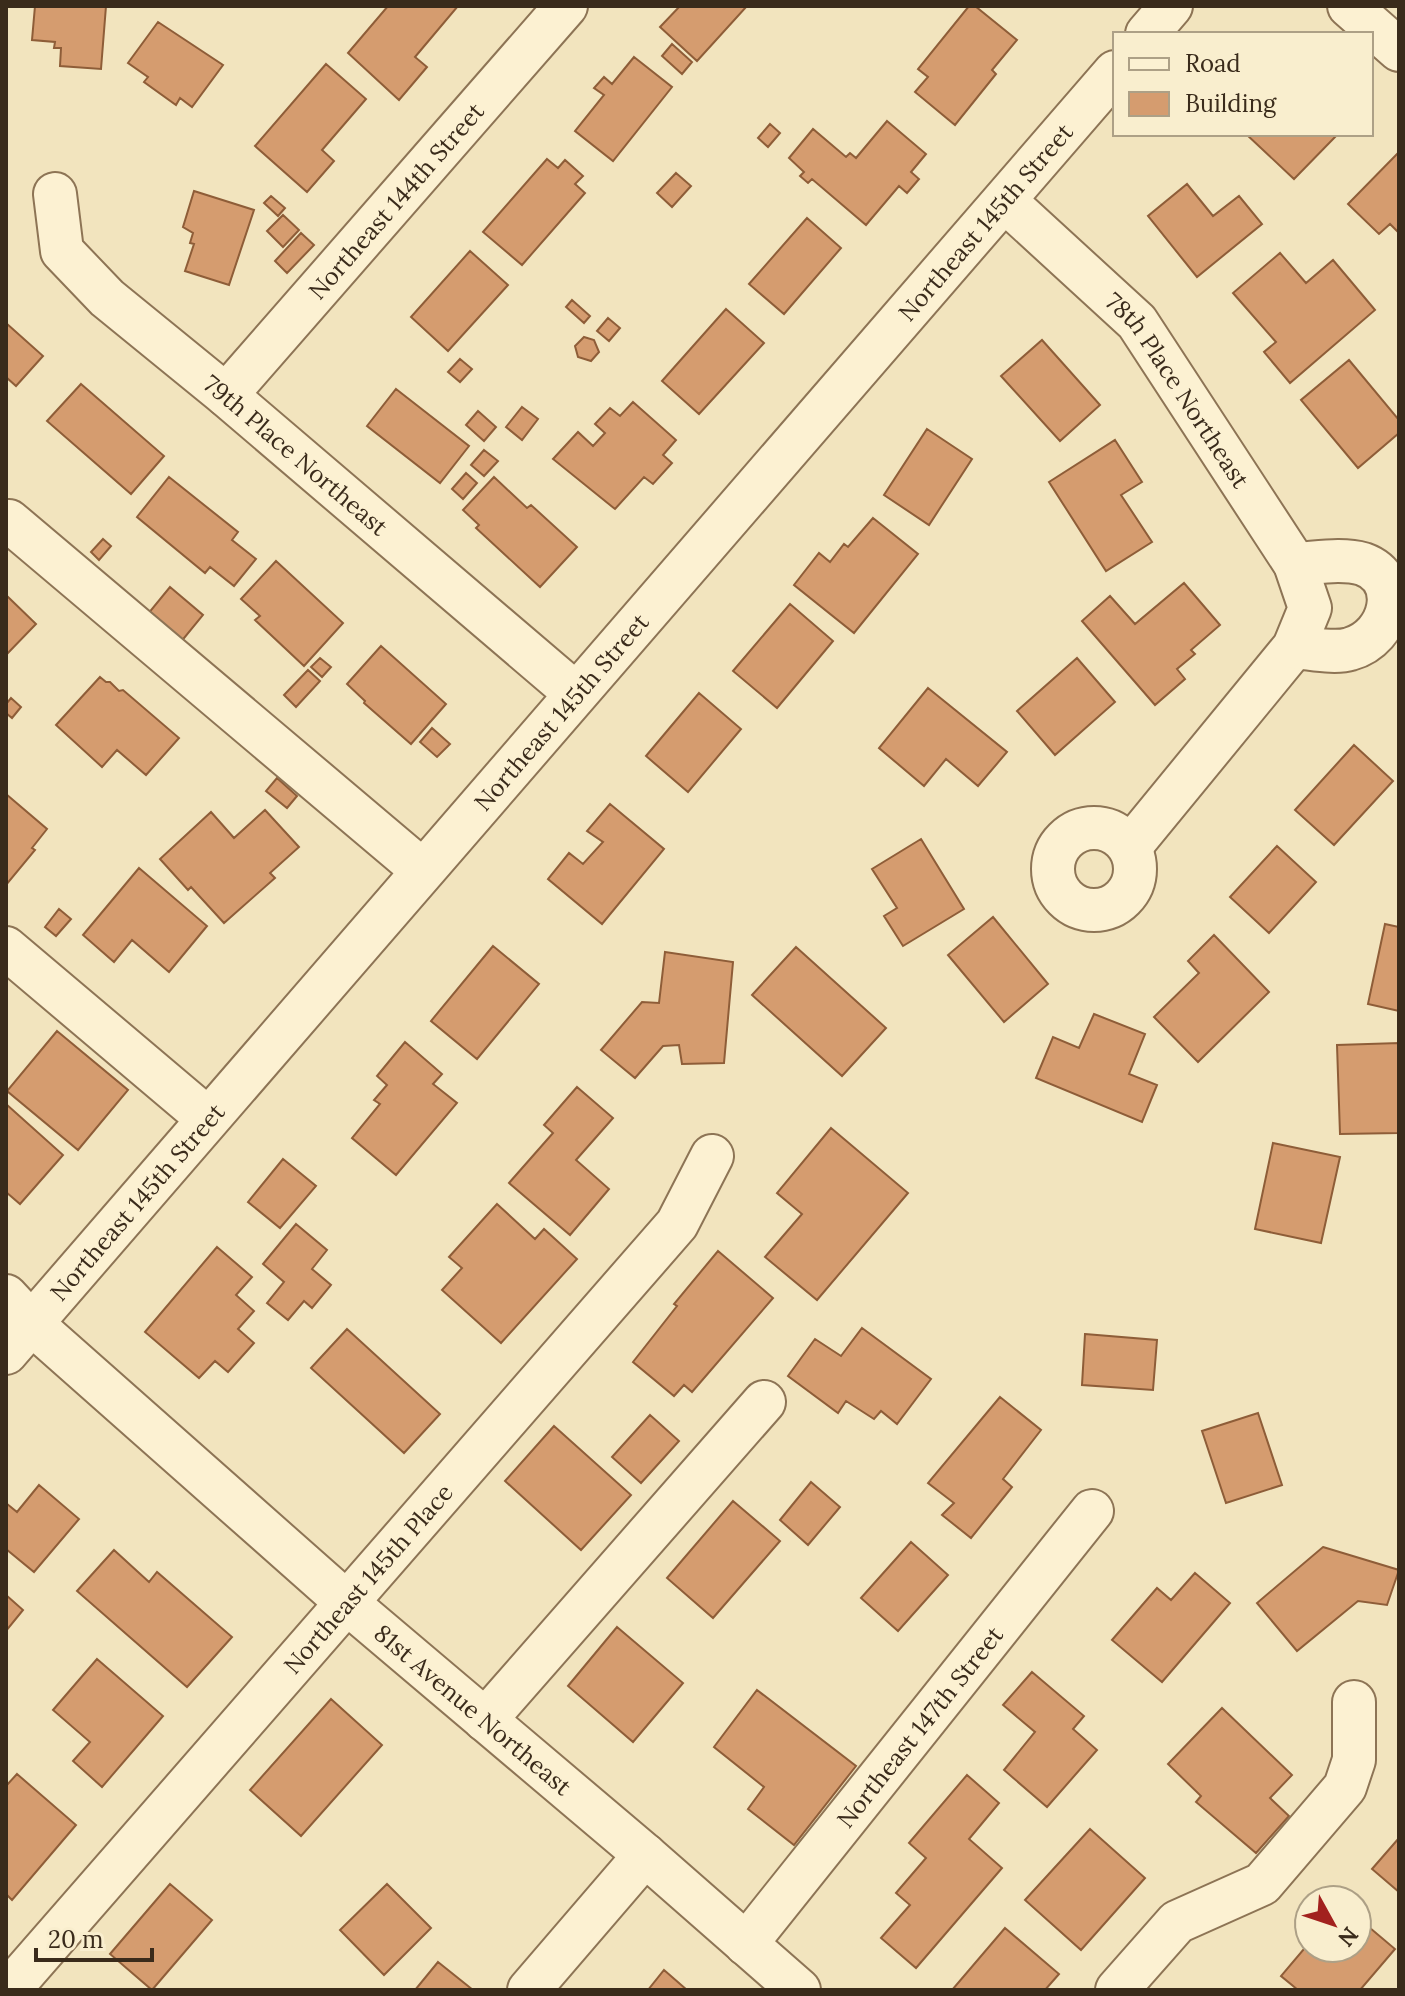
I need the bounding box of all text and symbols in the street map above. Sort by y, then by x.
legend [1113,32,1373,136]
text: Road [1185,48,1241,79]
text: Building [1185,88,1277,119]
street label: Northeast 144th Street [301,95,491,306]
street label: Northeast 145th Street [891,116,1080,327]
street label: 78th Place Northeast [1099,286,1257,494]
street label: 79th Place Northeast [197,368,395,542]
street label: Northeast 145th Street [467,606,655,817]
street label: Northeast 145th Street [43,1096,231,1307]
street label: Northeast 145th Place [277,1477,459,1680]
street label: 81st Avenue Northeast [368,1617,579,1802]
street label: Northeast 147th Street [830,1619,1010,1834]
north arrow [1293,1884,1373,1964]
scale bar [36,1912,152,1962]
text: N [1332,1921,1365,1952]
text: 20 m [48,1924,104,1955]

